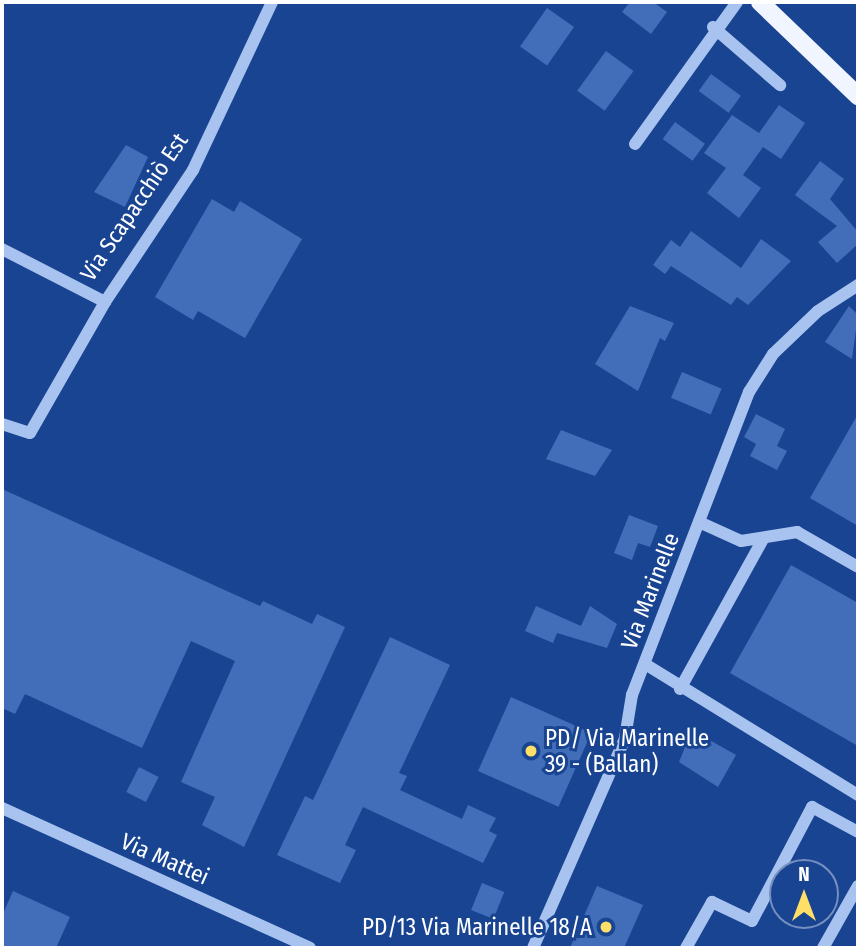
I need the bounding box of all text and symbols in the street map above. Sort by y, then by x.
street label: Via Scapacchiò Est [74,128,194,286]
street label: Via Marinelle [615,529,685,653]
place label: PD/ Via Marinelle 39 - (Ballan) [545,724,709,778]
marker: PD/ Via Marinelle 39 - (Ballan) [523,743,539,759]
street label: Via Mattei [117,827,213,891]
north arrow [769,859,839,929]
text: N [798,863,810,886]
place label: PD/13 Via Marinelle 18/A [362,913,592,941]
marker: PD/13 Via Marinelle 18/A [598,919,614,935]

